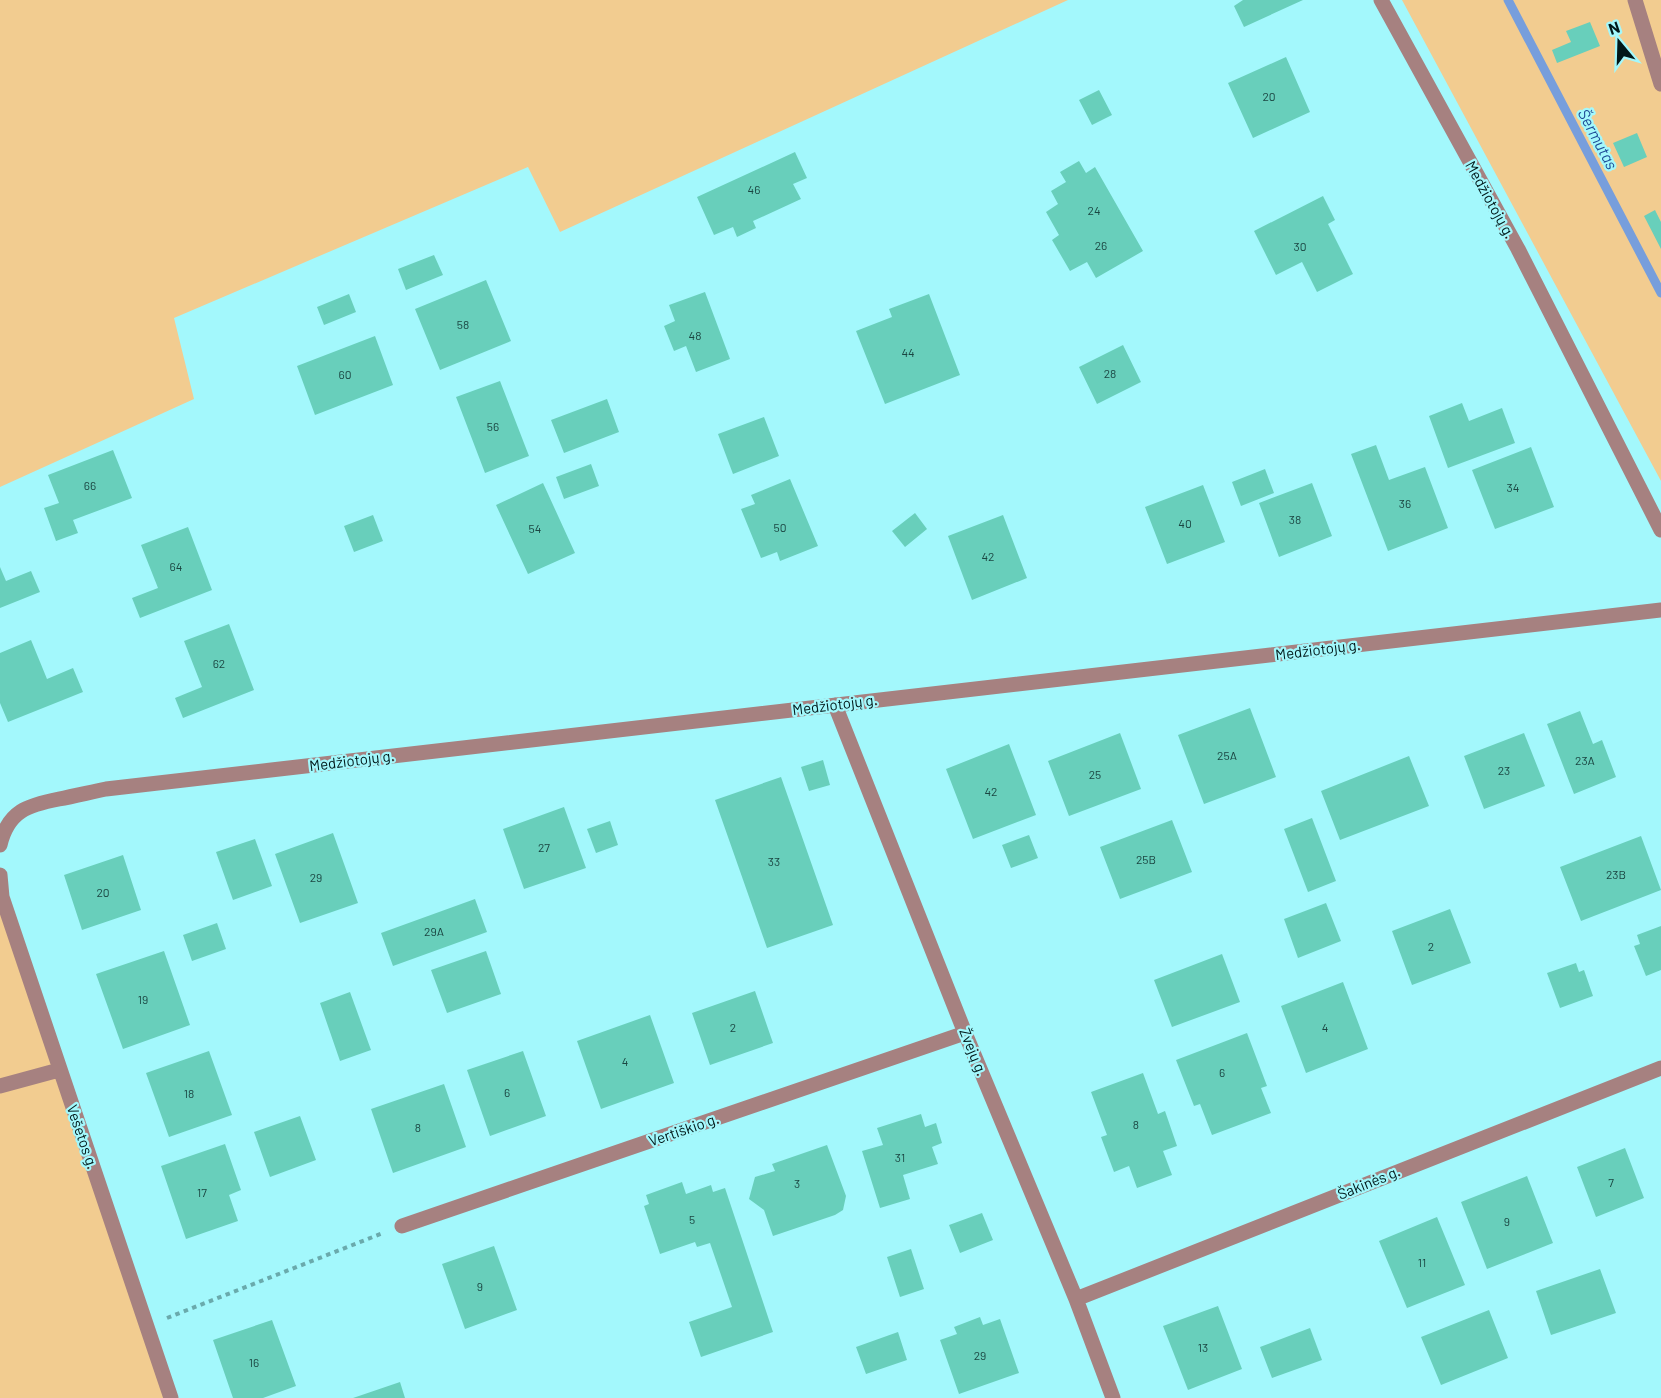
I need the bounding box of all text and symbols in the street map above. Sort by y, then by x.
north arrow [1589,12,1649,72]
text: N [1606,17,1622,38]
house number: 20 [1262,89,1276,103]
water label: Šermutas [1575,105,1622,173]
street label: Medžiotojų g. [1462,158,1520,241]
house number: 46 [748,182,760,196]
house number: 24 [1087,203,1101,217]
house number: 26 [1095,238,1107,252]
house number: 30 [1294,239,1306,253]
house number: 58 [457,317,469,331]
house number: 48 [689,328,701,342]
house number: 44 [901,345,915,359]
house number: 28 [1104,366,1116,380]
house number: 60 [339,367,351,381]
house number: 56 [487,419,499,433]
house number: 66 [84,478,96,492]
house number: 34 [1507,480,1519,494]
house number: 36 [1399,496,1411,510]
house number: 38 [1289,512,1301,526]
house number: 40 [1178,516,1192,530]
house number: 50 [774,520,786,534]
house number: 54 [529,521,541,535]
house number: 42 [981,549,995,563]
house number: 64 [170,559,182,573]
street label: Medžiotojų g. [1274,635,1362,663]
house number: 62 [213,656,225,670]
street label: Medžiotojų g. [791,690,879,718]
street label: Medžiotojų g. [308,746,396,774]
house number: 25A [1217,748,1237,762]
house number: 23A [1575,753,1595,767]
house number: 23 [1498,763,1510,777]
house number: 25 [1089,767,1101,781]
house number: 42 [984,784,998,798]
house number: 27 [538,840,550,854]
house number: 25B [1136,852,1156,866]
house number: 33 [768,854,780,868]
house number: 23B [1606,867,1626,881]
house number: 29 [310,870,322,884]
house number: 20 [96,885,110,899]
house number: 29A [424,924,444,938]
house number: 2 [1428,939,1434,953]
house number: 19 [138,992,148,1006]
house number: 2 [730,1020,736,1034]
house number: 4 [1322,1020,1328,1034]
street label: Žvejų g. [956,1025,992,1078]
house number: 4 [622,1054,628,1068]
house number: 6 [1219,1065,1225,1079]
house number: 6 [504,1085,510,1099]
house number: 18 [184,1086,194,1100]
street label: Vešetos g. [64,1102,102,1171]
street label: Vertiškio g. [646,1109,721,1149]
house number: 8 [1133,1117,1139,1131]
house number: 8 [415,1120,421,1134]
house number: 31 [895,1150,905,1164]
street label: Šakinės g. [1335,1161,1403,1203]
house number: 7 [1608,1175,1614,1189]
house number: 3 [794,1176,800,1190]
house number: 17 [197,1185,207,1199]
house number: 5 [689,1212,695,1226]
house number: 9 [1504,1214,1510,1228]
house number: 11 [1418,1255,1426,1269]
house number: 9 [477,1279,483,1293]
house number: 13 [1198,1340,1208,1354]
house number: 29 [974,1348,986,1362]
house number: 16 [249,1355,259,1369]

